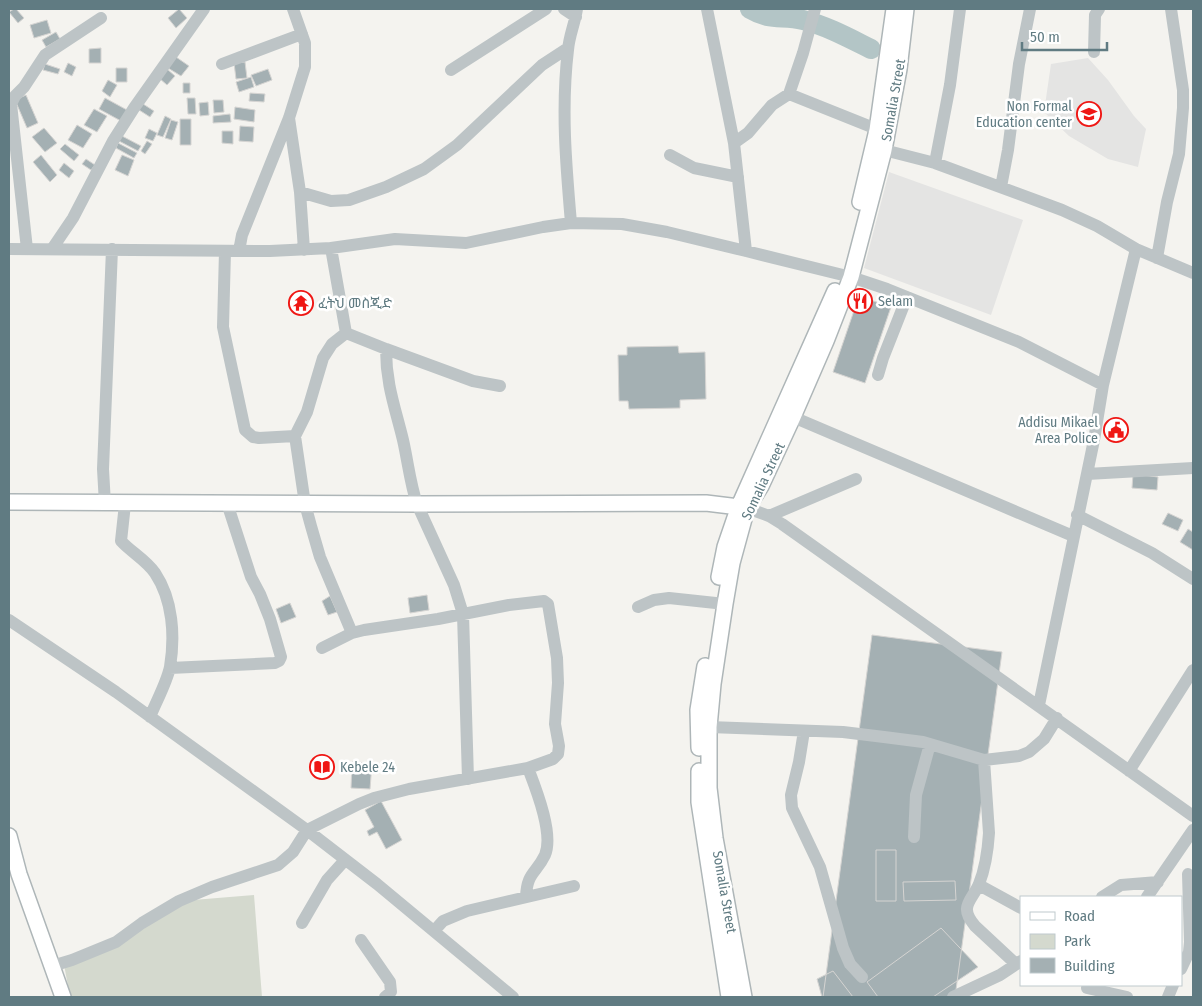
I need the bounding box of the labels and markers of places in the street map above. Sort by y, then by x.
place label: Non Formal Education center [976,98,1072,131]
school or university icon: Non Formal Education center [1076,101,1102,127]
restaurant icon: Selam [847,288,873,314]
temple icon: ፈትህ መስጂድ [288,290,314,316]
place label: Selam [878,293,913,310]
place label: ፈትህ መስጂድ [318,295,392,312]
place label: Addisu Mikael Area Police [1018,414,1098,447]
public building icon: Addisu Mikael Area Police [1103,417,1129,443]
library icon: Kebele 24 [309,754,335,780]
place label: Kebele 24 [340,759,395,776]

